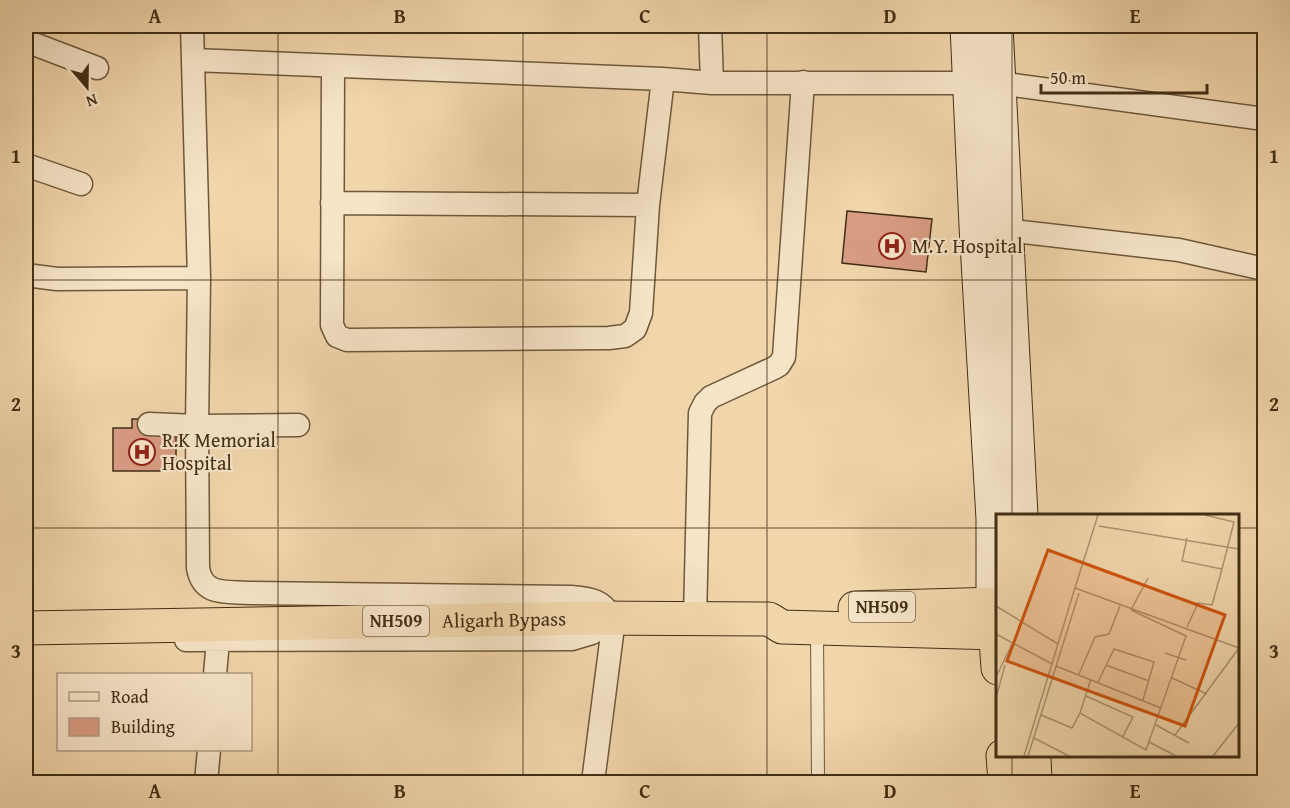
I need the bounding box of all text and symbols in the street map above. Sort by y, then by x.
text: A [149,1,162,30]
text: B [394,1,406,30]
text: C [639,1,651,30]
text: D [883,1,897,30]
text: E [1130,1,1141,30]
north arrow [57,57,117,117]
scale bar [1041,57,1208,95]
text: 50 m [1050,64,1086,91]
text: N [83,88,101,114]
text: 1 [11,141,21,170]
text: 1 [1269,141,1279,170]
hospital icon: M.Y. Hospital [877,231,907,261]
place label: M.Y. Hospital [912,231,1023,260]
text: 2 [11,389,21,418]
text: 2 [1269,389,1279,418]
place label: R.K Memorial Hospital [162,425,276,477]
hospital icon: R.K Memorial Hospital [127,437,157,467]
inset map [996,514,1239,757]
road number: NH509 [849,592,915,622]
street label: Aligarh Bypass [442,603,566,635]
road number: NH509 [363,606,429,636]
text: 3 [11,636,21,665]
text: 3 [1269,636,1279,665]
legend [57,673,252,751]
text: Road [111,683,149,710]
text: Building [111,713,175,740]
text: A [149,776,162,805]
text: B [394,776,406,805]
text: C [639,776,651,805]
text: D [883,776,897,805]
text: E [1130,776,1141,805]

